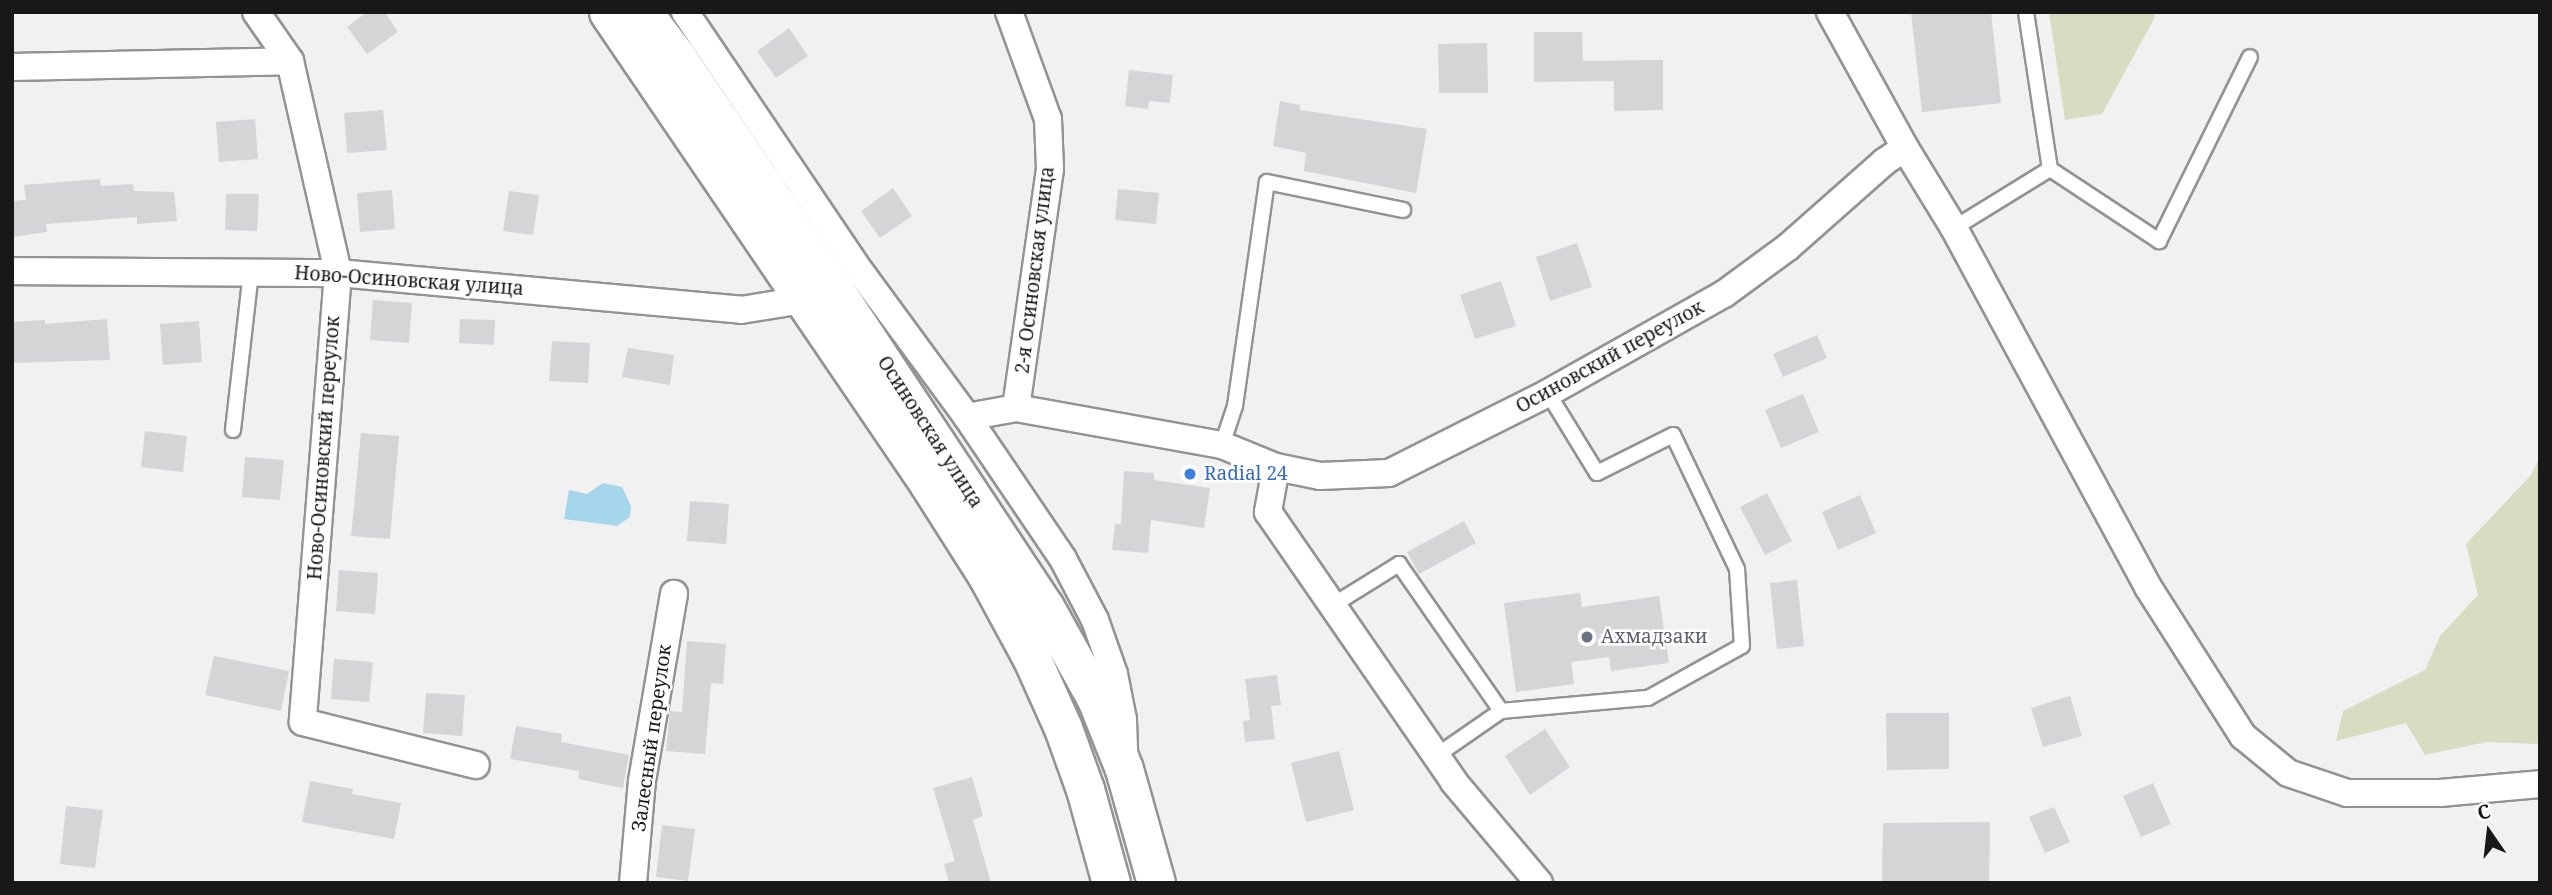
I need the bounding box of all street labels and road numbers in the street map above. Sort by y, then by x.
street label: 2-я Осиновская улица [1011,165,1059,375]
street label: Ново-Осиновская улица [294,262,524,300]
street label: Осиновский переулок [1512,296,1708,418]
street label: Ново-Осиновский переулок [303,315,345,581]
street label: Осиновская улица [872,352,988,512]
street label: Залесный переулок [628,643,676,833]

